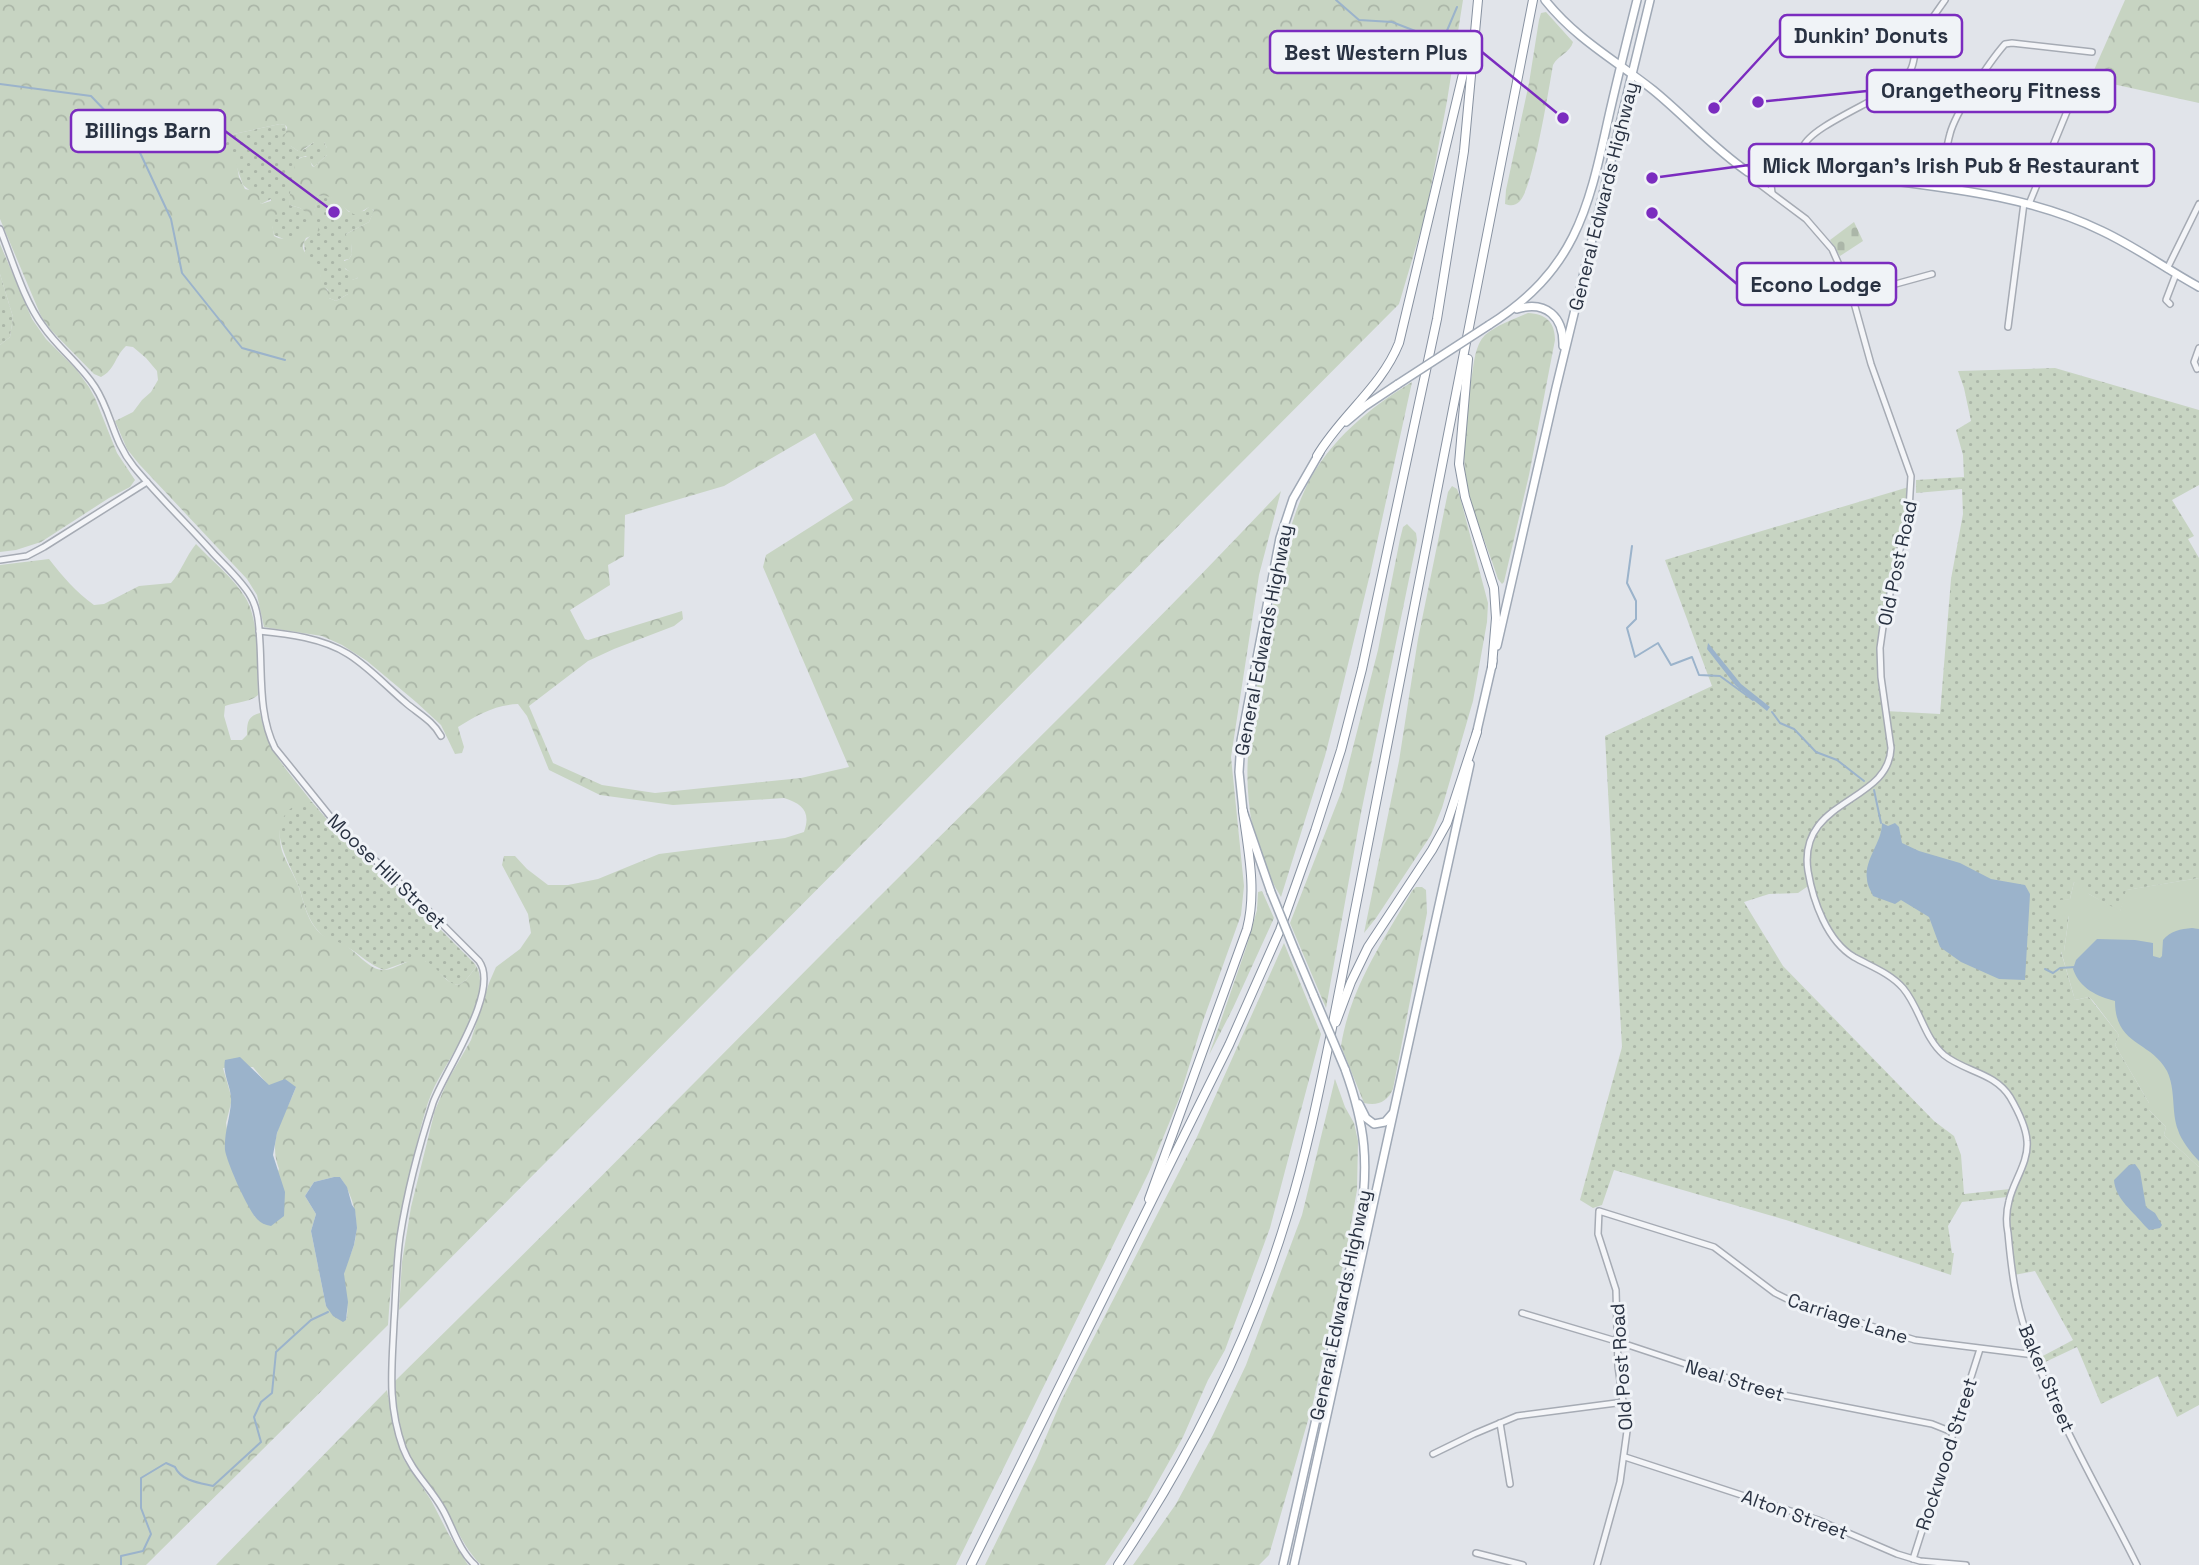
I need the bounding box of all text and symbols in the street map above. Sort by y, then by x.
callout: Dunkin' Donuts [1780,15,1962,57]
text: Dunkin' Donuts [1794,22,1948,49]
callout: Best Western Plus [1270,31,1482,73]
text: Best Western Plus [1284,39,1468,66]
callout: Orangetheory Fitness [1867,70,2115,112]
text: Orangetheory Fitness [1881,77,2101,104]
street label: General Edwards Highway [1563,79,1644,313]
callout: Billings Barn [71,110,225,152]
text: Billings Barn [85,117,211,144]
callout: Mick Morgan's Irish Pub & Restaurant [1749,144,2154,186]
text: Mick Morgan's Irish Pub & Restaurant [1762,152,2140,179]
callout: Econo Lodge [1737,263,1896,305]
text: Econo Lodge [1750,271,1882,298]
street label: Old Post Road [1872,498,1923,628]
street label: General Edwards Highway [1229,522,1298,758]
street label: Moose Hill Street [322,808,451,934]
street label: General Edwards Highway [1304,1188,1377,1423]
street label: Carriage Lane [1784,1287,1911,1350]
street label: Old Post Road [1605,1303,1638,1431]
street label: Baker Street [2013,1321,2080,1436]
street label: Neal Street [1682,1354,1787,1407]
street label: Rockwood Street [1910,1375,1983,1534]
street label: Alton Street [1738,1484,1851,1545]

